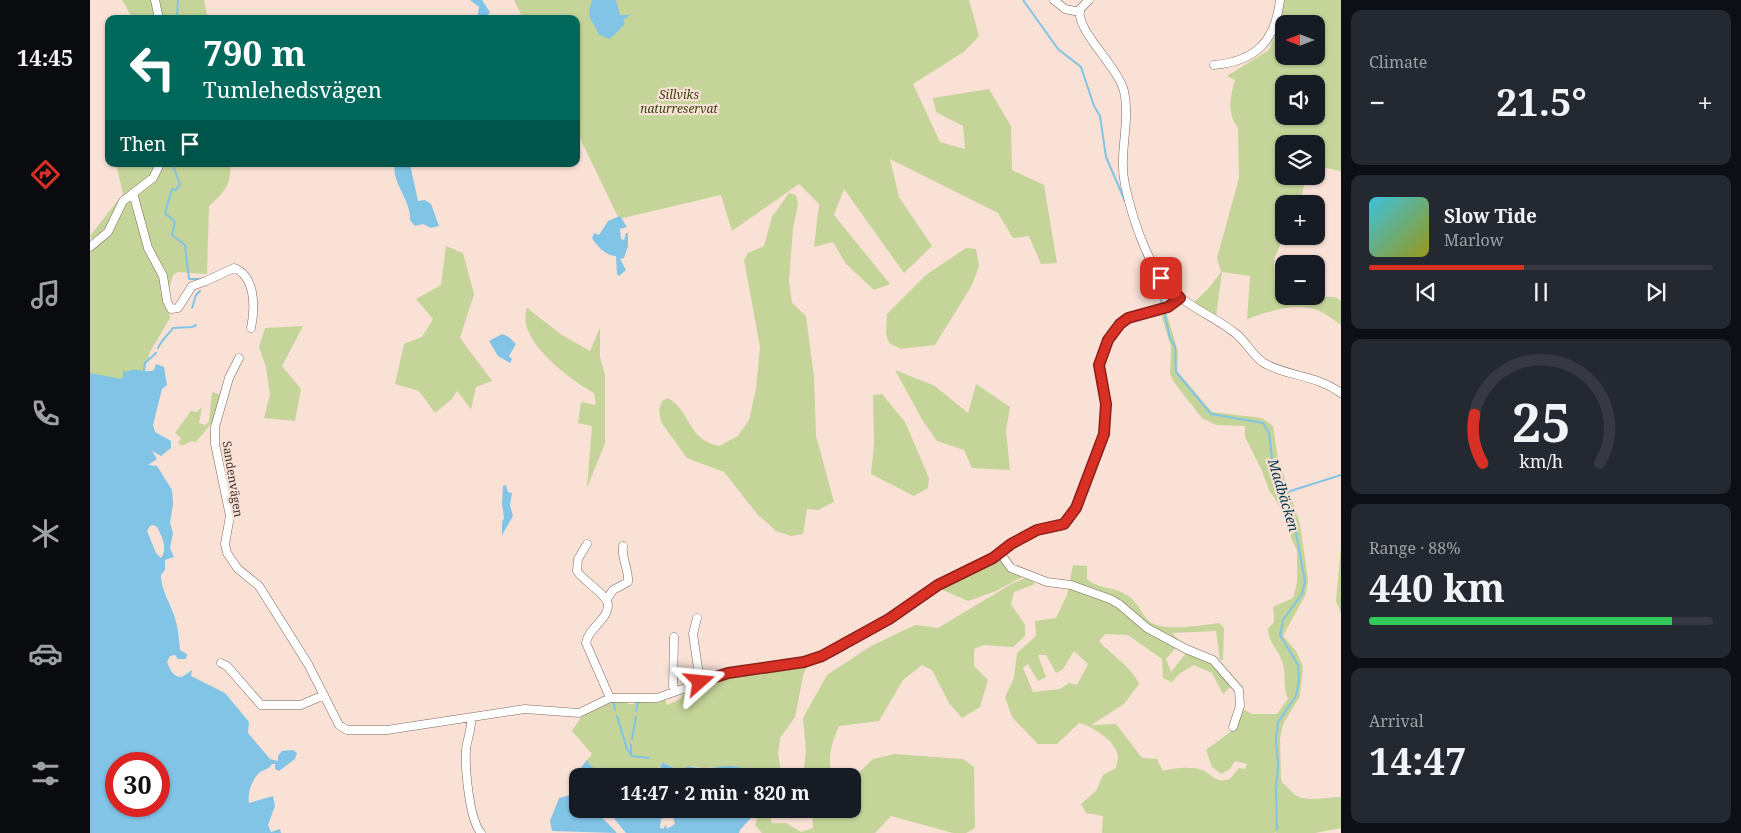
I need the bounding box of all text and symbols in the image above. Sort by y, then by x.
north arrow [1275,15,1325,65]
map controls [1275,15,1325,305]
text: 790 m [203,29,306,76]
icon: left [120,35,185,100]
text: 14:45 [17,42,73,72]
text: Climate [1369,51,1427,73]
text: Tumlehedsvägen [203,74,382,104]
button: sound [1275,75,1325,125]
text: 21.5° [1496,75,1587,127]
text: − [1369,83,1385,121]
text: + [1697,83,1713,121]
park label: Sillviks naturreservat [640,86,718,117]
icon: arrive [176,130,204,158]
text: Then [120,131,166,157]
button: layers [1275,135,1325,185]
icon: directions [28,157,63,192]
button: + [1275,195,1325,245]
text: Slow Tide [1444,203,1537,229]
text: Marlow [1444,229,1504,251]
button: − [1275,255,1325,305]
pin [1140,257,1182,299]
icon: arrive [1147,264,1175,292]
icon: music [28,277,63,312]
icon: previous [1412,278,1440,306]
icon: pause [1527,278,1555,306]
icon: next [1642,278,1670,306]
text: 25 [1512,386,1570,457]
icon: phone [28,396,63,431]
street label: Sandenvägen [219,440,247,519]
text: km/h [1519,449,1563,473]
water label: Madbäcken [1264,455,1304,534]
icon: climate [28,516,63,551]
text: Range · 88% [1369,537,1461,559]
text: 440 km [1369,561,1505,613]
icon: car [28,636,63,671]
position arrow [673,655,725,707]
text: Arrival [1369,710,1424,732]
text: 14:47 [1369,734,1466,786]
speed limit sign: 30 [105,752,170,817]
icon: filters [28,756,63,791]
text: 14:47 · 2 min · 820 m [620,780,810,806]

